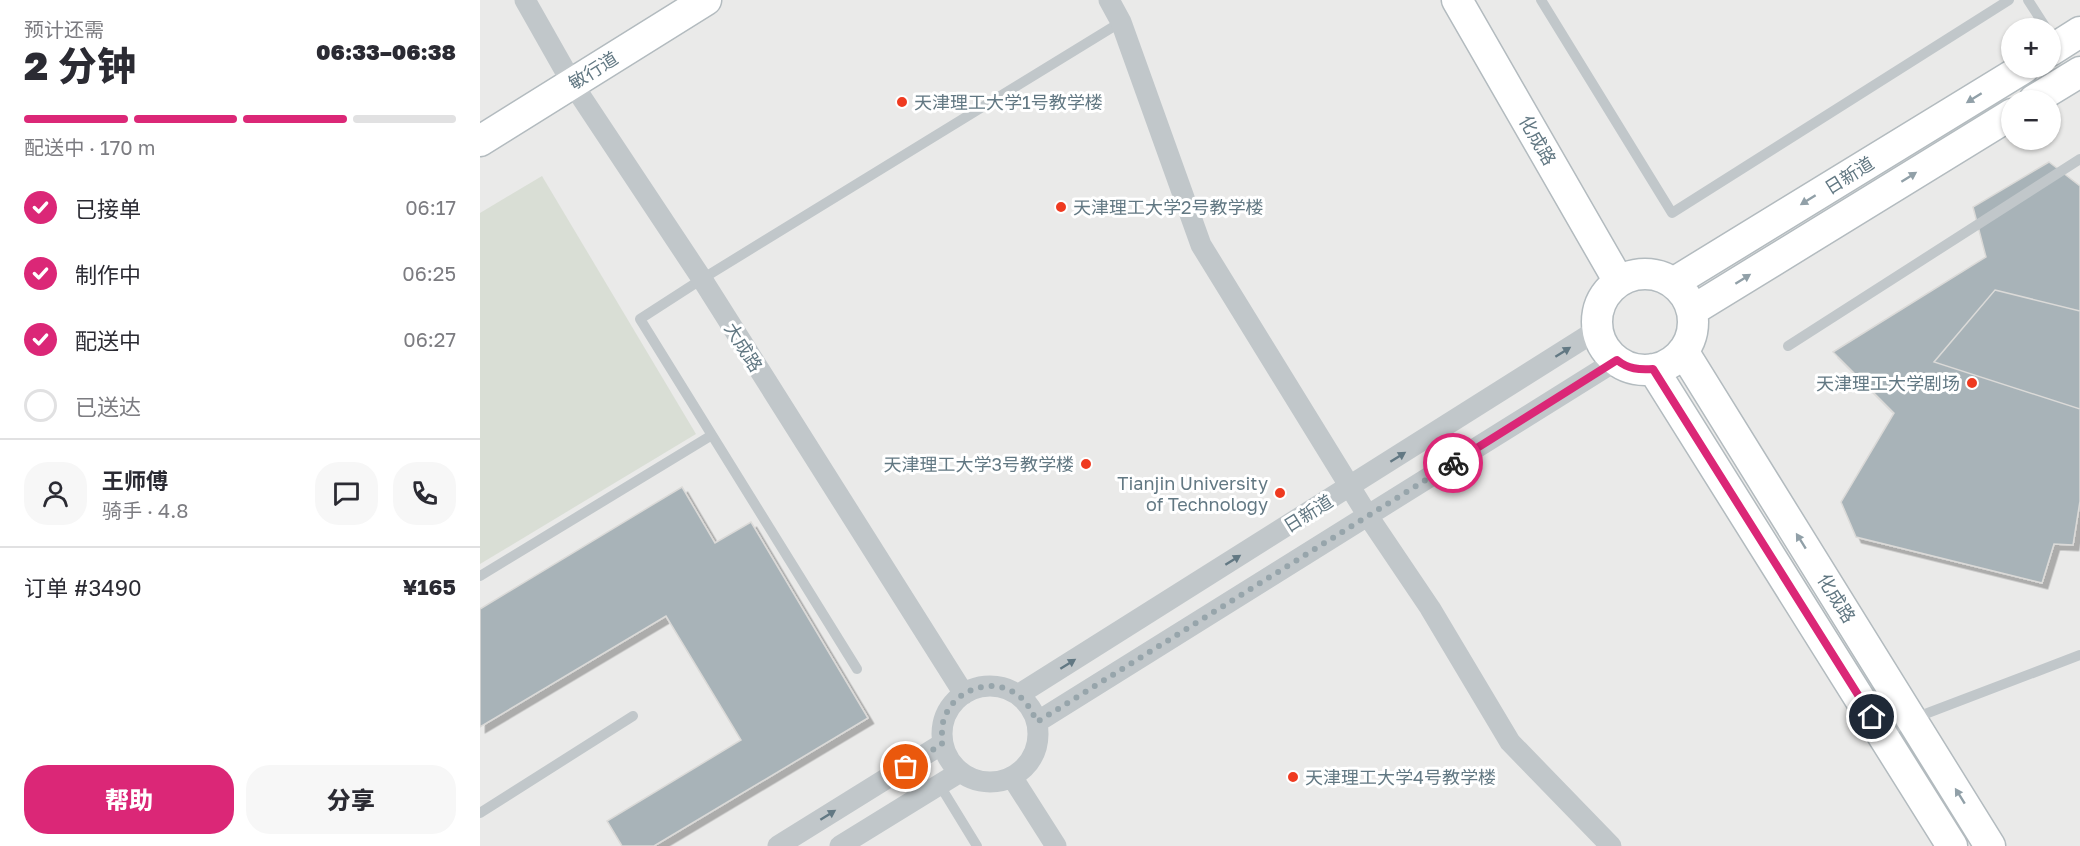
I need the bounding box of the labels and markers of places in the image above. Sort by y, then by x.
place label: 天津理工大学1号教学楼 [914,91,1103,113]
marker: 天津理工大学1号教学楼 [895,95,909,109]
place label: 天津理工大学2号教学楼 [1073,196,1263,218]
marker: 天津理工大学2号教学楼 [1054,200,1068,214]
place label: 天津理工大学剧场 [1816,372,1960,394]
marker: 天津理工大学剧场 [1965,376,1979,390]
place label: 天津理工大学3号教学楼 [883,453,1074,475]
marker: 天津理工大学3号教学楼 [1079,457,1093,471]
place label: Tianjin University of Technology [1117,472,1268,515]
marker: Tianjin University of Technology [1273,486,1287,500]
pin [1846,691,1897,742]
pin [880,741,931,792]
place label: 天津理工大学4号教学楼 [1305,766,1496,788]
marker: 天津理工大学4号教学楼 [1286,770,1300,784]

